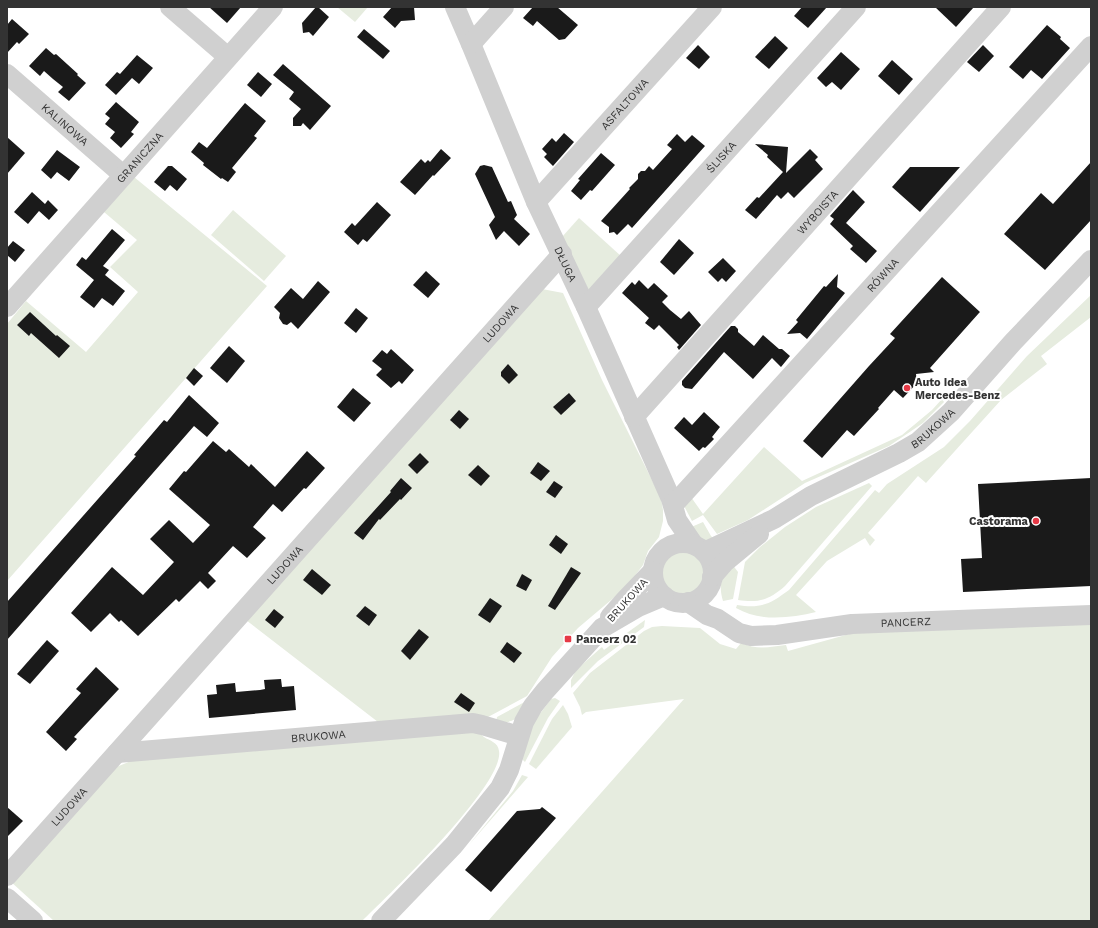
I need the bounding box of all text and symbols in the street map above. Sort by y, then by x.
street label: ASFALTOWA [598,76,651,133]
street label: KALINOWA [39,101,91,149]
street label: GRANICZNA [114,130,166,186]
street label: ŚLISKA [703,139,739,176]
street label: WYBOISTA [795,188,841,237]
street label: DŁUGA [551,245,579,284]
street label: RÓWNA [864,256,902,295]
street label: LUDOWA [480,301,521,346]
place label: Auto Idea Mercedes-Benz [915,376,1000,402]
marker: Auto Idea Mercedes-Benz [902,383,912,393]
street label: BRUKOWA [909,406,958,452]
place label: Castorama [969,515,1029,528]
marker: Castorama [1031,516,1041,526]
street label: LUDOWA [264,543,306,587]
street label: BRUKOWA [604,576,651,625]
street label: PANCERZ [880,615,931,630]
place label: Pancerz 02 [576,633,637,646]
marker: Pancerz 02 [563,634,573,644]
street label: BRUKOWA [291,728,346,745]
street label: LUDOWA [49,785,90,829]

